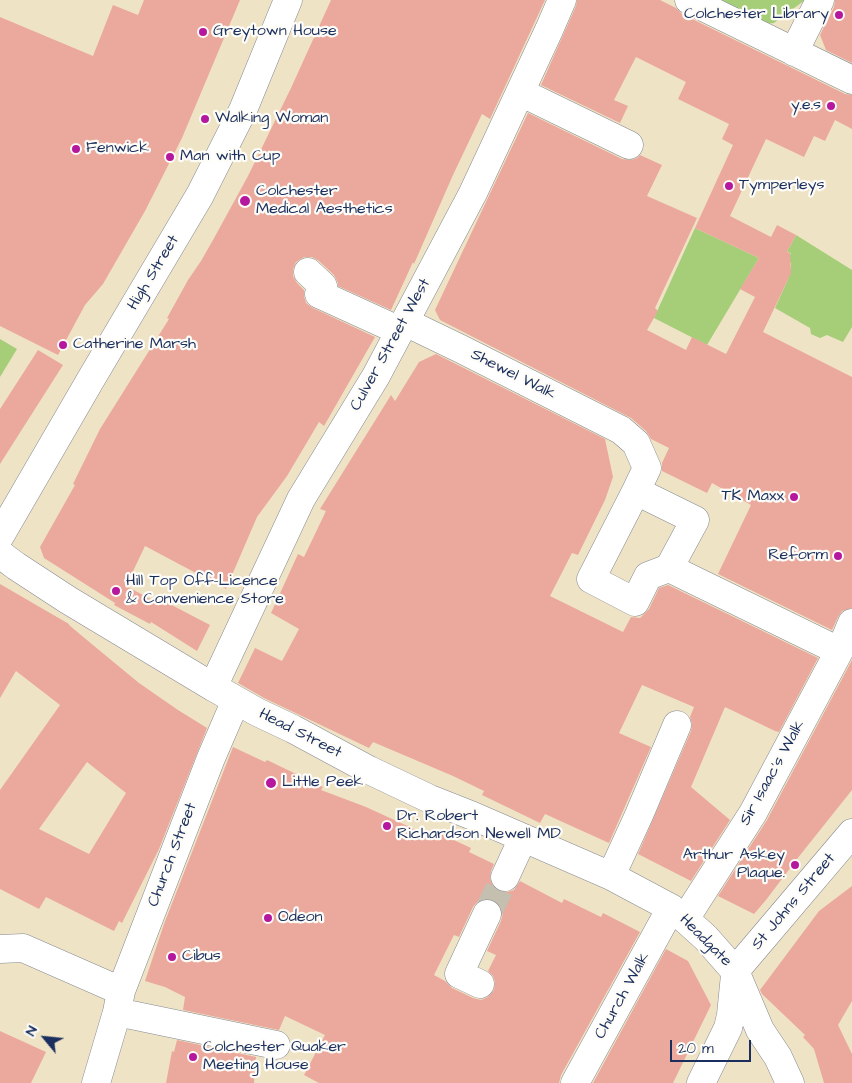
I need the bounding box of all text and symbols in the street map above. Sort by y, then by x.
place label: Colchester Library [684,5,829,25]
marker: Colchester Library [833,9,845,21]
place label: Greytown House [213,22,337,42]
marker: Greytown House [197,26,209,38]
place label: y.e.s [791,96,821,116]
marker: y.e.s [825,100,837,112]
place label: Walking Woman [215,109,328,129]
marker: Walking Woman [199,113,211,125]
place label: Fenwick [86,139,149,159]
marker: Fenwick [70,143,82,155]
place label: Man with Cup [180,147,280,167]
marker: Man with Cup [164,151,176,163]
place label: Tymperleys [739,176,825,196]
marker: Tymperleys [723,180,735,192]
place label: Colchester Medical Aesthetics [256,182,393,220]
marker: Colchester Medical Aesthetics [238,194,252,208]
street label: High Street [124,232,184,314]
street label: Culver Street West [347,276,435,414]
place label: Catherine Marsh [73,335,196,355]
marker: Catherine Marsh [57,339,69,351]
street label: Shewel Walk [467,345,559,405]
place label: TK Maxx [722,487,784,507]
marker: TK Maxx [788,491,800,503]
place label: Reform [768,546,828,566]
marker: Reform [832,550,844,562]
place label: Hill Top Off-Licence & Convenience Store [126,572,284,610]
marker: Hill Top Off-Licence & Convenience Store [110,585,122,597]
street label: Head Street [255,705,345,763]
street label: Sir Isaac's Walk [736,717,810,829]
place label: Little Peek [282,773,363,793]
marker: Little Peek [264,776,278,790]
street label: Church Street [144,800,202,910]
place label: Dr. Robert Richardson Newell MD [397,807,561,845]
marker: Dr. Robert Richardson Newell MD [381,820,393,832]
place label: Arthur Askey Plaque. [683,846,785,884]
street label: St Johns Street [748,850,840,954]
marker: Arthur Askey Plaque. [789,859,801,871]
place label: Odeon [278,908,323,928]
street label: Headgate [675,911,735,971]
marker: Odeon [262,912,274,924]
place label: Cibus [182,947,221,967]
street label: Church Walk [591,949,655,1043]
marker: Cibus [166,951,178,963]
north arrow [20,1013,70,1063]
text: N [21,1022,43,1040]
scale bar [672,1030,753,1062]
place label: Colchester Quaker Meeting House [203,1038,346,1076]
text: 20 m [678,1038,714,1059]
marker: Colchester Quaker Meeting House [187,1051,199,1063]

